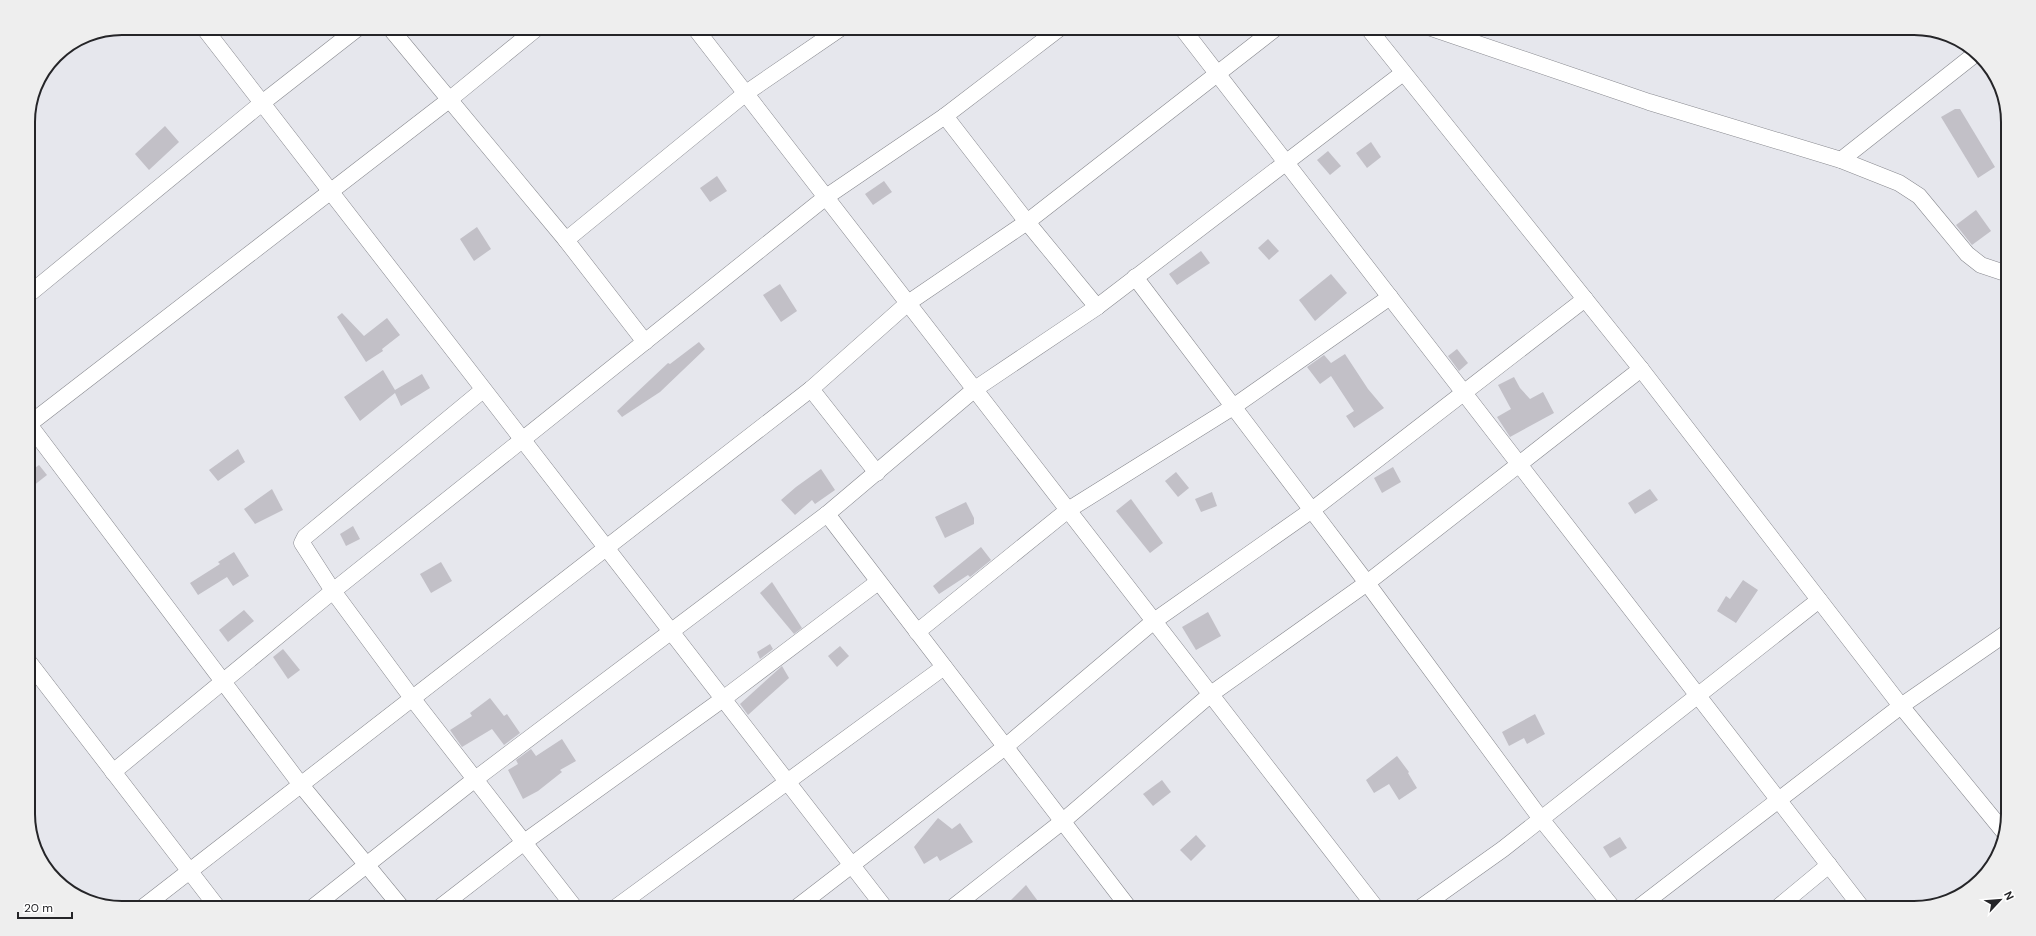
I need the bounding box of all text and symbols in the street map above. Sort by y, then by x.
north arrow [1980,880,2020,920]
text: N [2001,889,2017,902]
scale bar [18,894,72,920]
text: 20 m [24,900,53,916]

